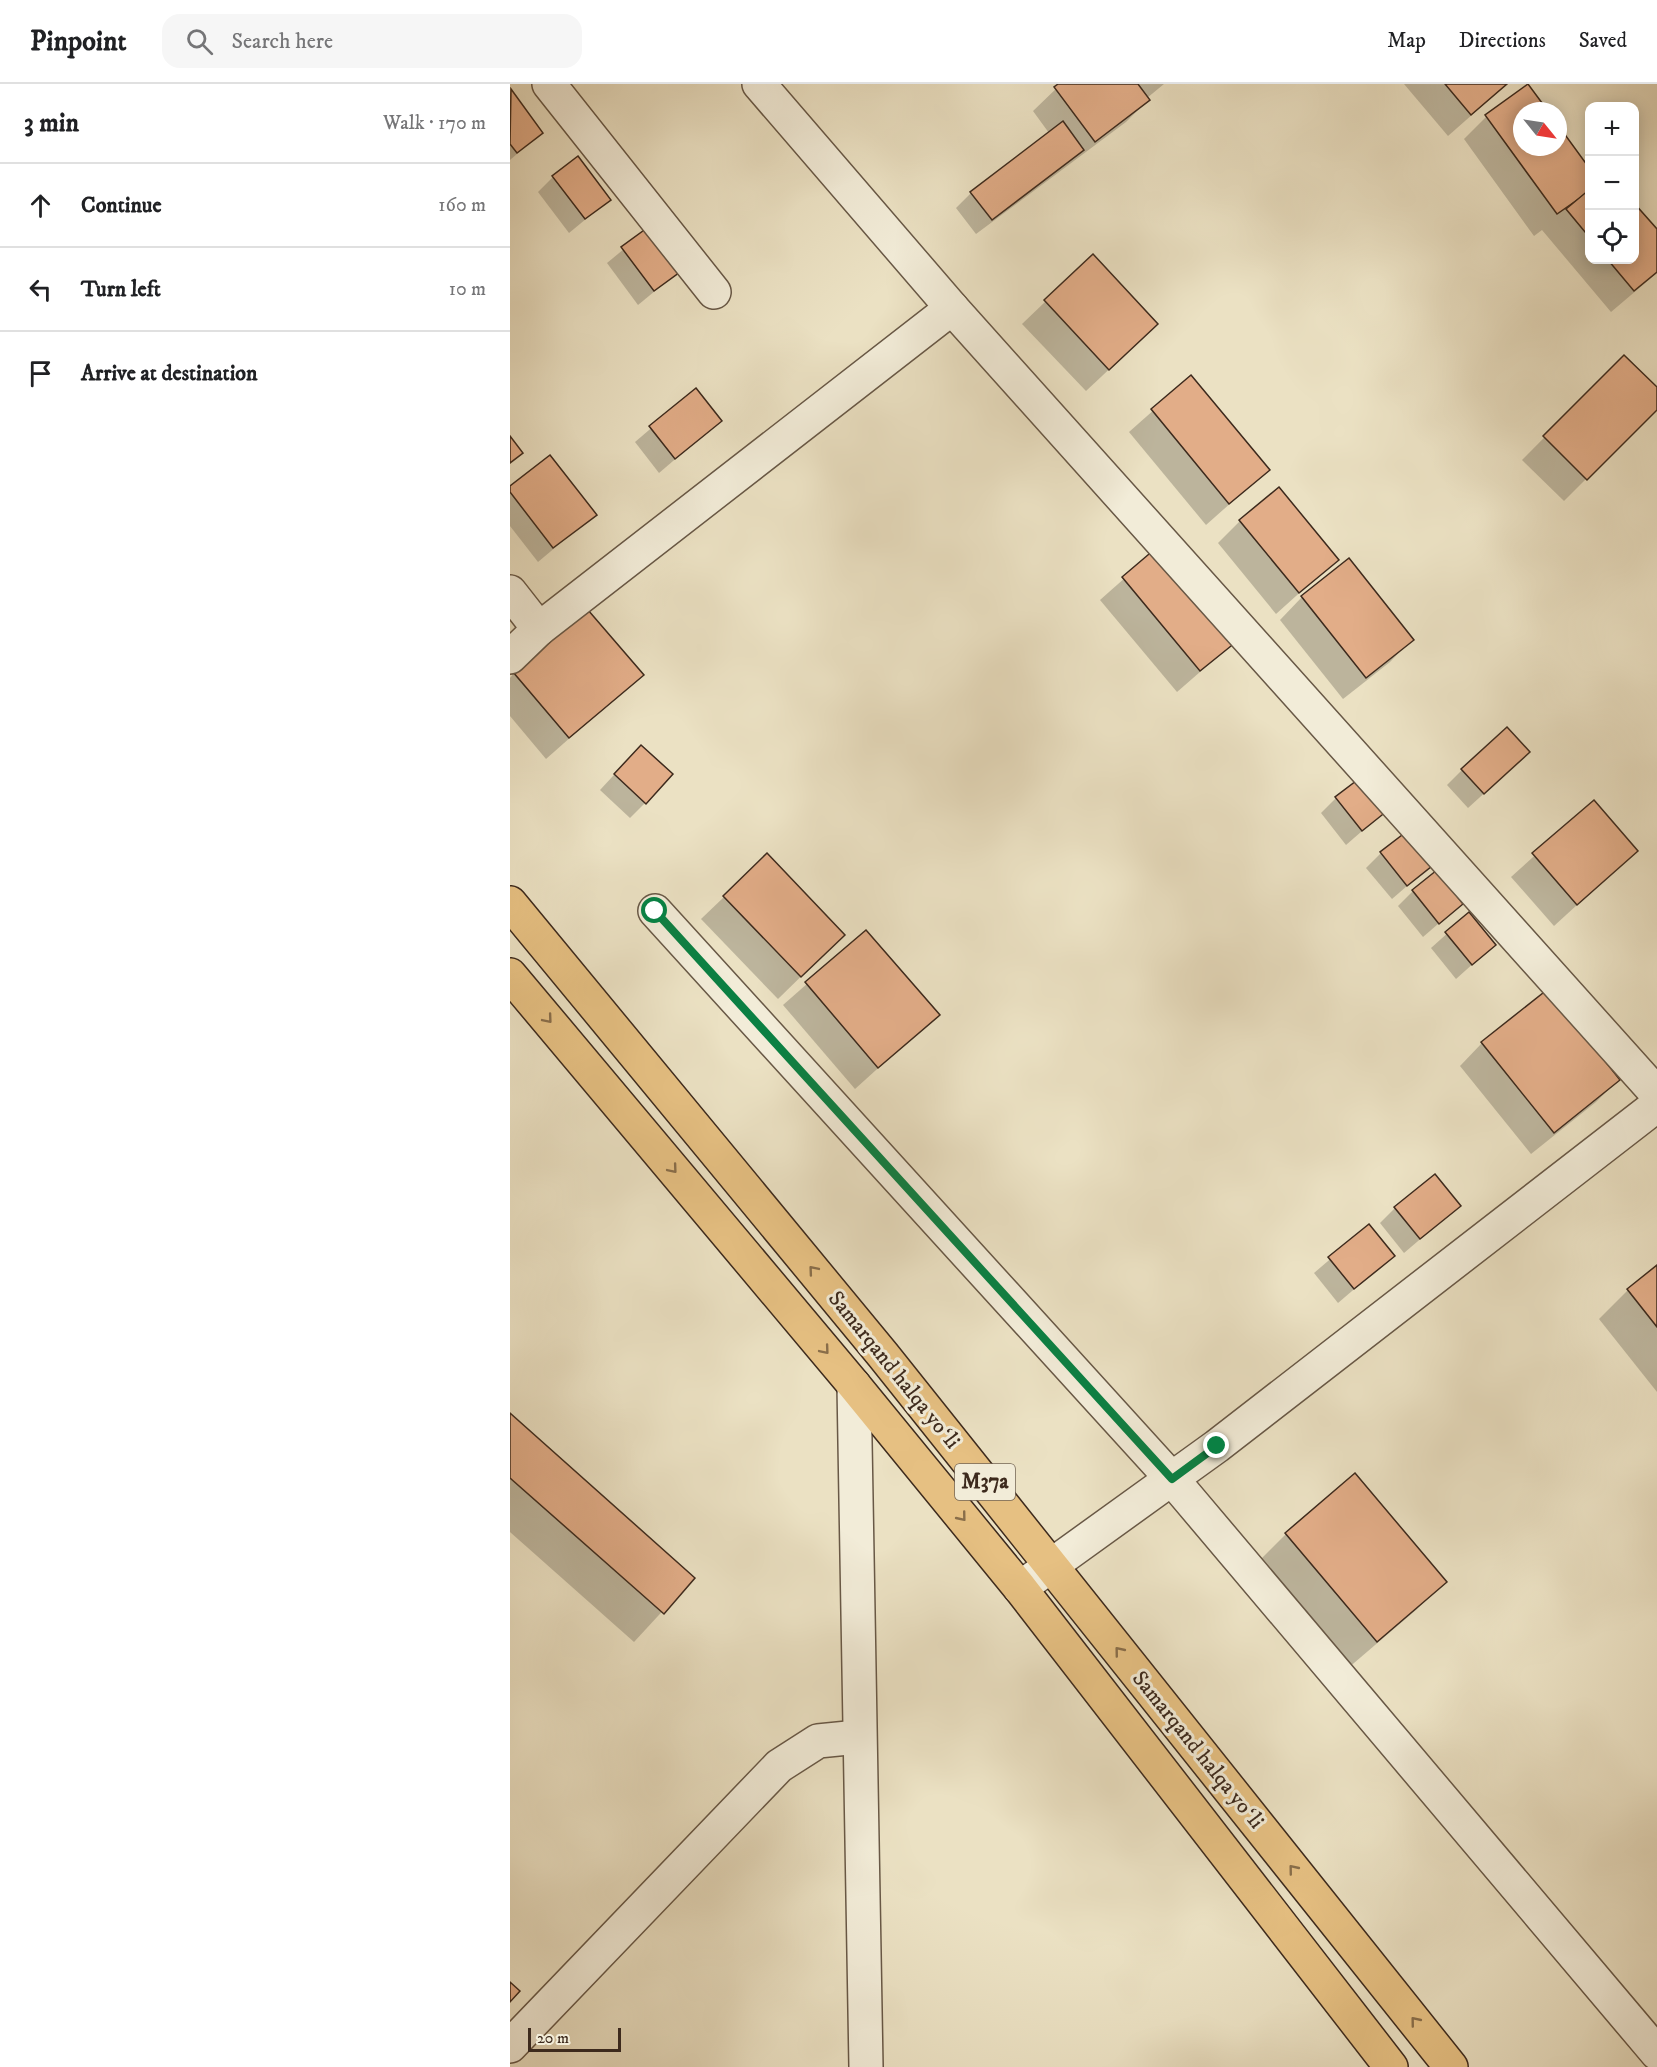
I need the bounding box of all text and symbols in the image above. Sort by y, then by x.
search box [162,14,582,68]
text: Pinpoint [30,24,126,59]
icon: search [183,25,216,58]
text: Search here [231,28,333,55]
text: Map [1387,28,1426,54]
text: Directions [1459,28,1546,54]
text: Saved [1579,28,1627,54]
north arrow [1513,102,1567,156]
map controls [1585,102,1639,264]
button: + [1585,102,1639,156]
text: 3 min [24,107,79,140]
text: Walk · 170 m [383,111,486,136]
button: − [1585,156,1639,210]
icon: ahead [24,189,57,222]
text: Continue [81,192,162,219]
text: 160 m [438,193,486,218]
button: locate [1585,210,1639,264]
icon: left [24,273,57,306]
text: Turn left [81,276,161,303]
text: 10 m [449,277,486,302]
icon: arrive [24,357,57,390]
text: Arrive at destination [81,360,258,387]
route start [641,897,667,923]
one-way arrow [540,1012,551,1023]
one-way arrow [666,1162,677,1173]
one-way arrow [809,1266,820,1277]
street label: Samarqand halqa yoʻli [822,1286,966,1454]
one-way arrow [818,1343,829,1354]
route end [1203,1432,1229,1458]
road number: M37a [955,1464,1015,1500]
one-way arrow [955,1511,966,1522]
one-way arrow [1115,1647,1126,1658]
street label: Samarqand halqa yoʻli [1126,1666,1270,1834]
one-way arrow [1289,1865,1300,1876]
one-way arrow [1411,2017,1422,2028]
scale bar [528,2025,621,2052]
text: 20 m [537,2028,569,2048]

